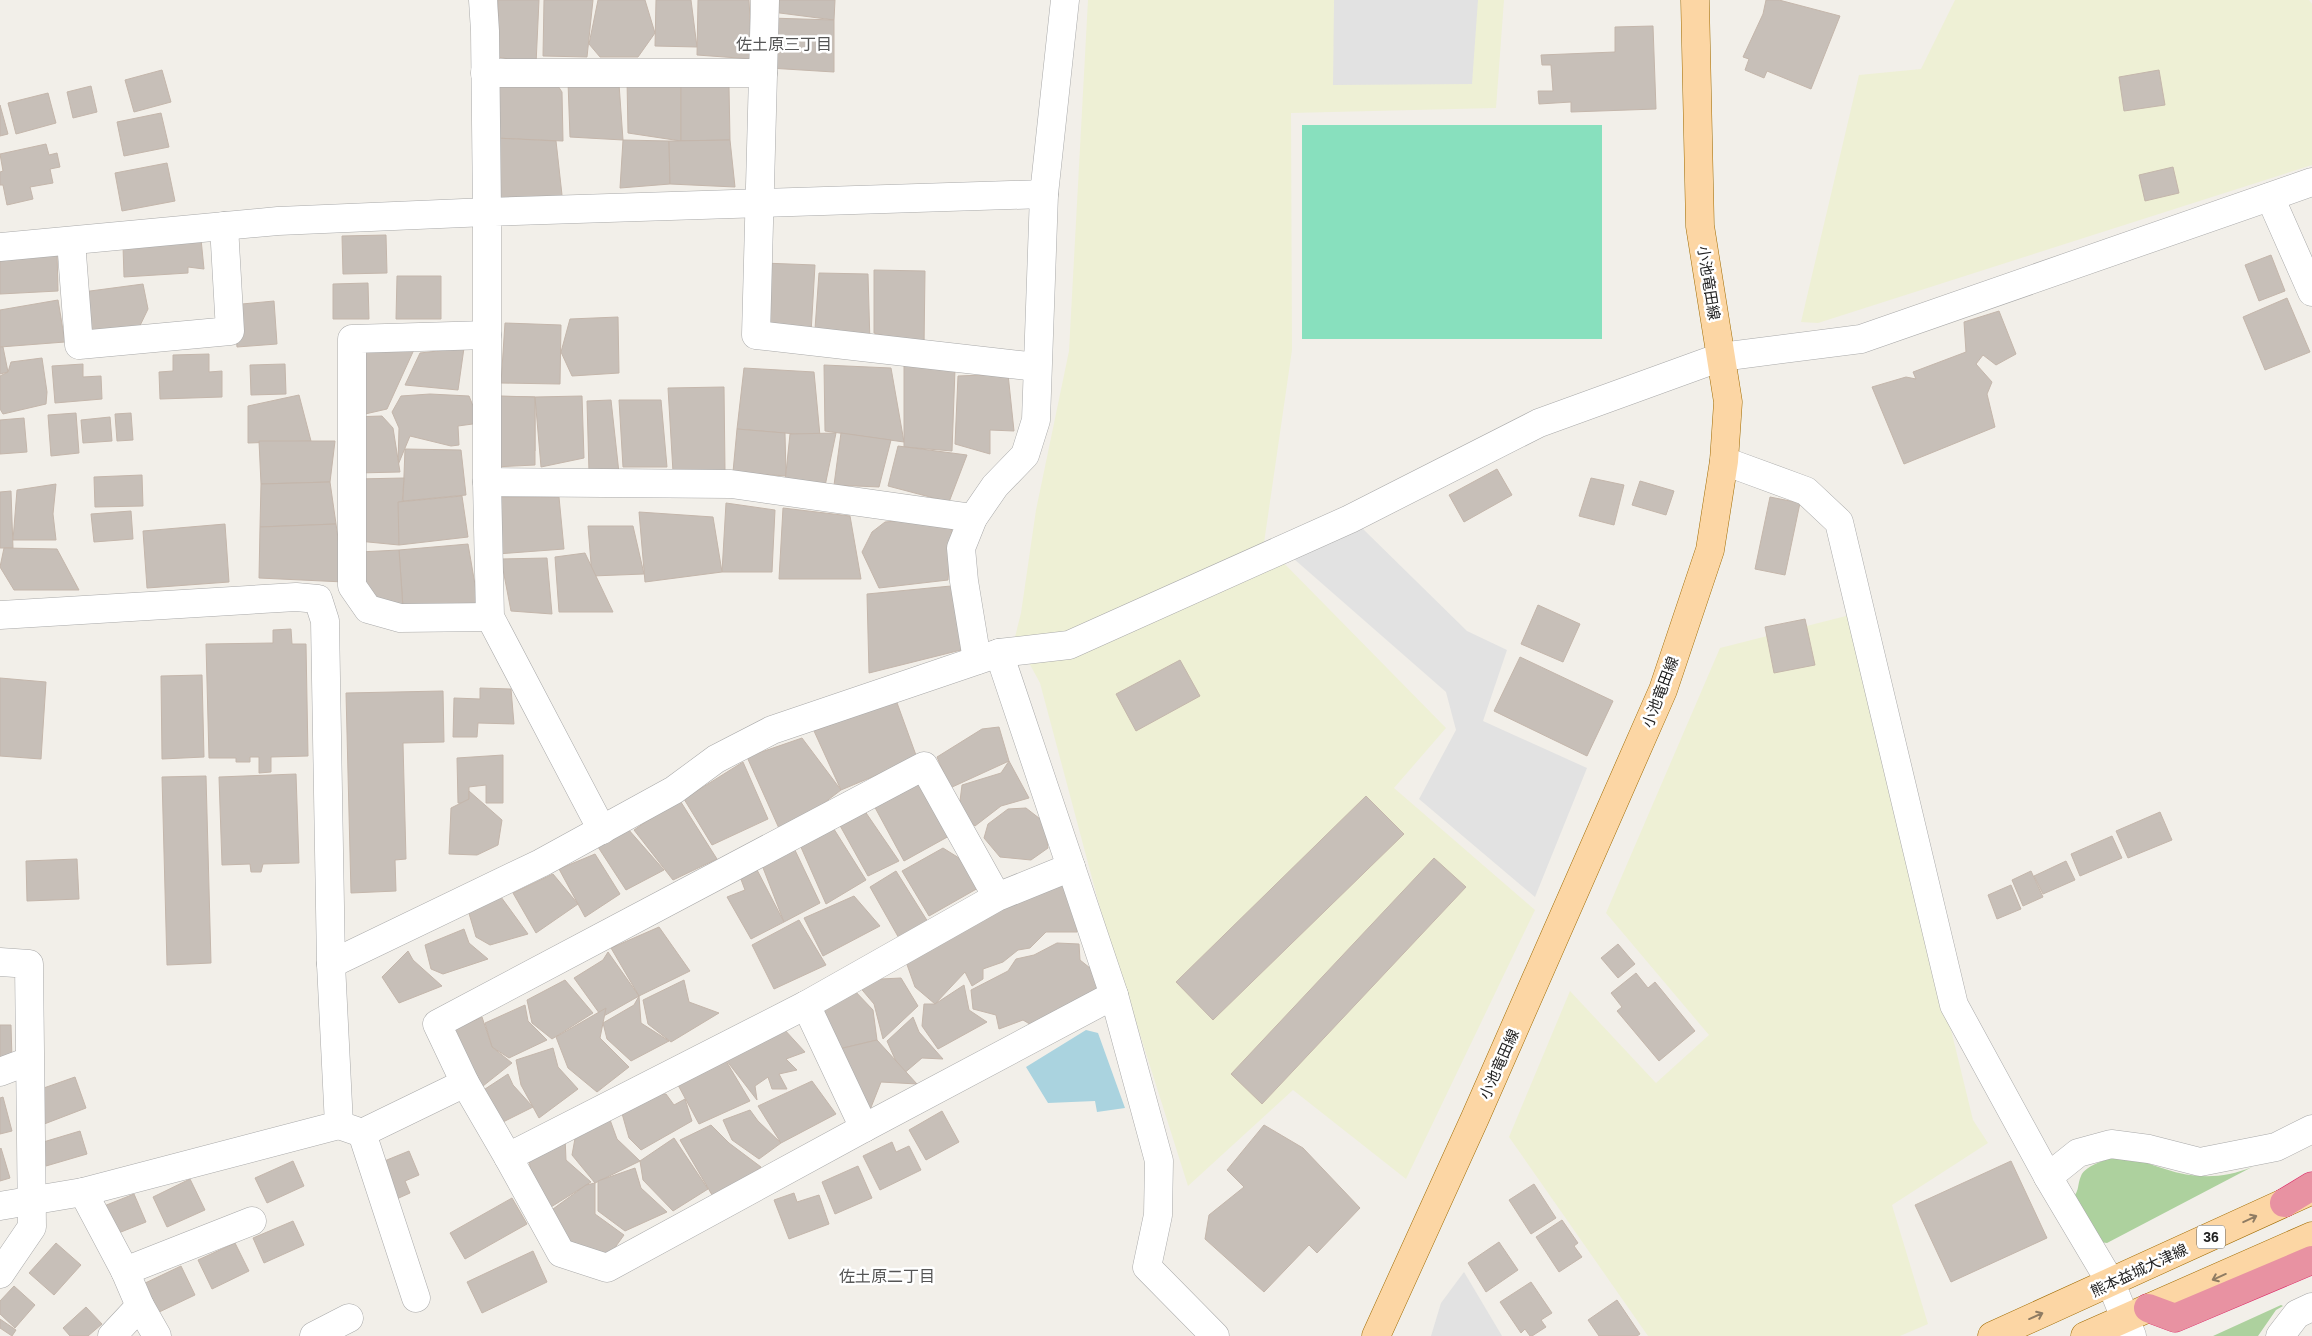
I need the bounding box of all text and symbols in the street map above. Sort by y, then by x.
district label: 佐土原三丁目 [736,36,832,53]
street label: 小池竜田線 [1695,245,1723,321]
street label: 小池竜田線 [1639,654,1681,730]
street label: 小池竜田線 [1476,1026,1522,1102]
one-way arrow [2242,1213,2257,1223]
road number: 36 [2197,1226,2225,1248]
street label: 熊本益城大津線 [2088,1240,2190,1300]
district label: 佐土原二丁目 [839,1268,935,1285]
one-way arrow [2212,1272,2227,1282]
one-way arrow [2028,1311,2043,1321]

